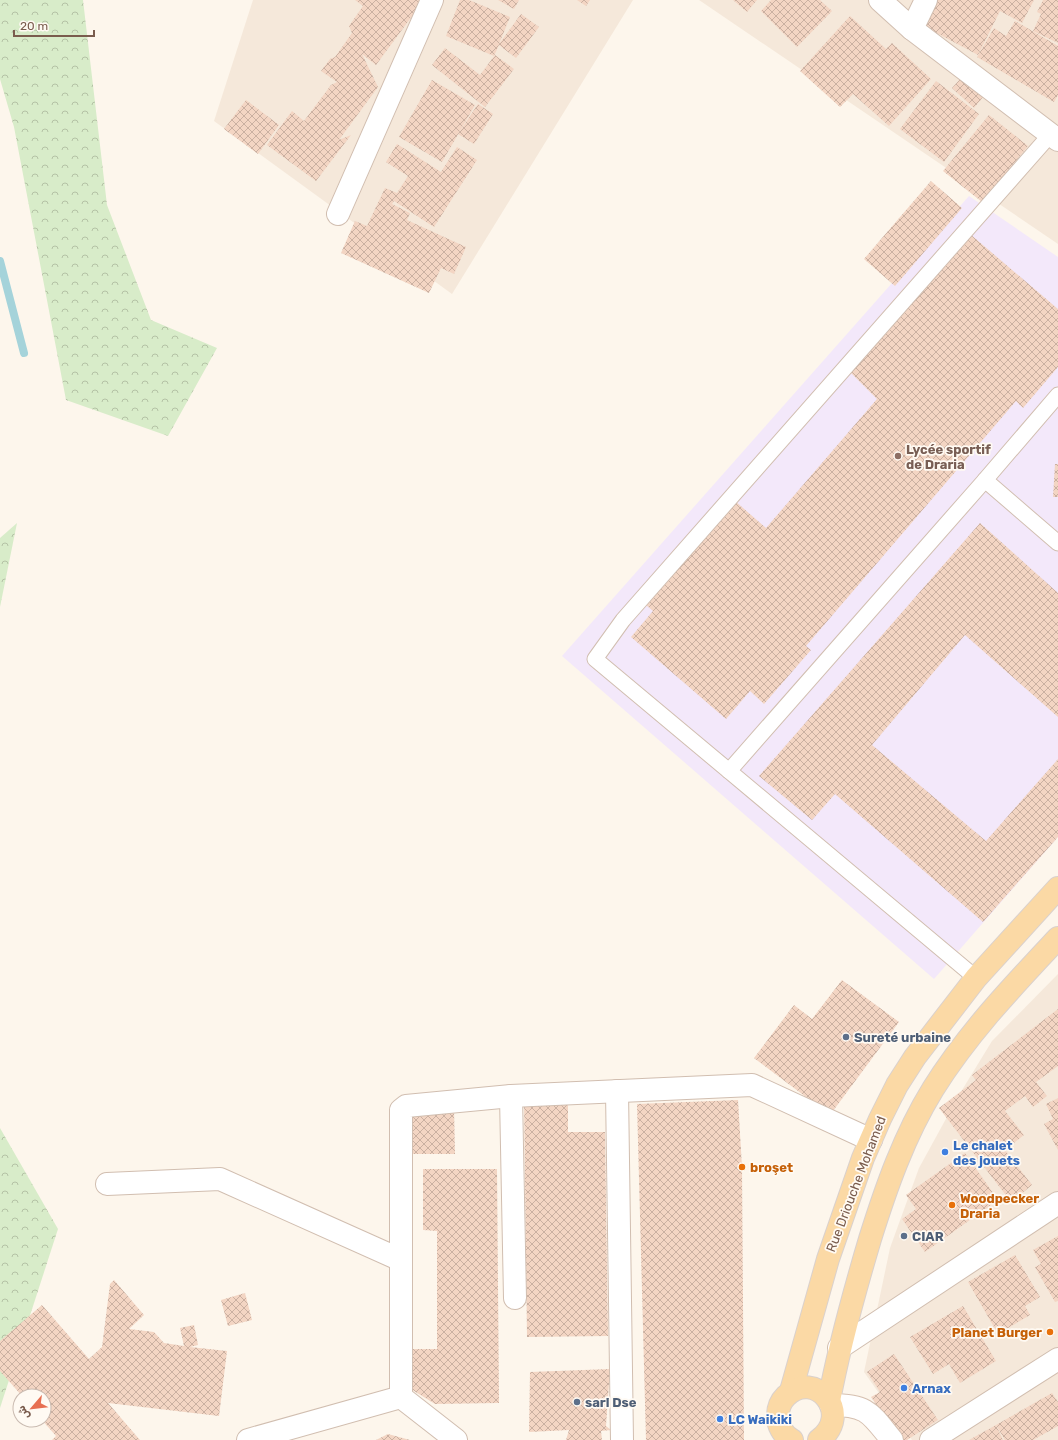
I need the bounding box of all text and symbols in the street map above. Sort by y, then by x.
scale bar [14,12,94,38]
text: 20 m [20,19,48,33]
place label: Lycée sportif de Draria [906,442,991,472]
marker: Lycée sportif de Draria [893,451,903,461]
place label: Sureté urbaine [854,1030,951,1045]
marker: Sureté urbaine [841,1032,851,1042]
street label: Rue Driouche Mohamed [823,1114,889,1254]
place label: Le chalet des jouets [953,1138,1020,1168]
marker: Le chalet des jouets [940,1147,950,1157]
place label: broşet [750,1160,793,1175]
marker: broşet [737,1162,747,1172]
place label: Woodpecker Draria [960,1191,1039,1221]
marker: Woodpecker Draria [947,1200,957,1210]
place label: CIAR [912,1229,944,1244]
marker: CIAR [899,1231,909,1241]
place label: Planet Burger [952,1325,1042,1340]
marker: Planet Burger [1045,1327,1055,1337]
place label: Arnax [912,1381,951,1396]
marker: Arnax [899,1383,909,1393]
north arrow [12,1388,52,1428]
place label: sarl Dse [585,1395,637,1410]
marker: sarl Dse [572,1397,582,1407]
text: ش [15,1403,33,1422]
place label: LC Waikiki [728,1412,792,1427]
marker: LC Waikiki [715,1414,725,1424]

